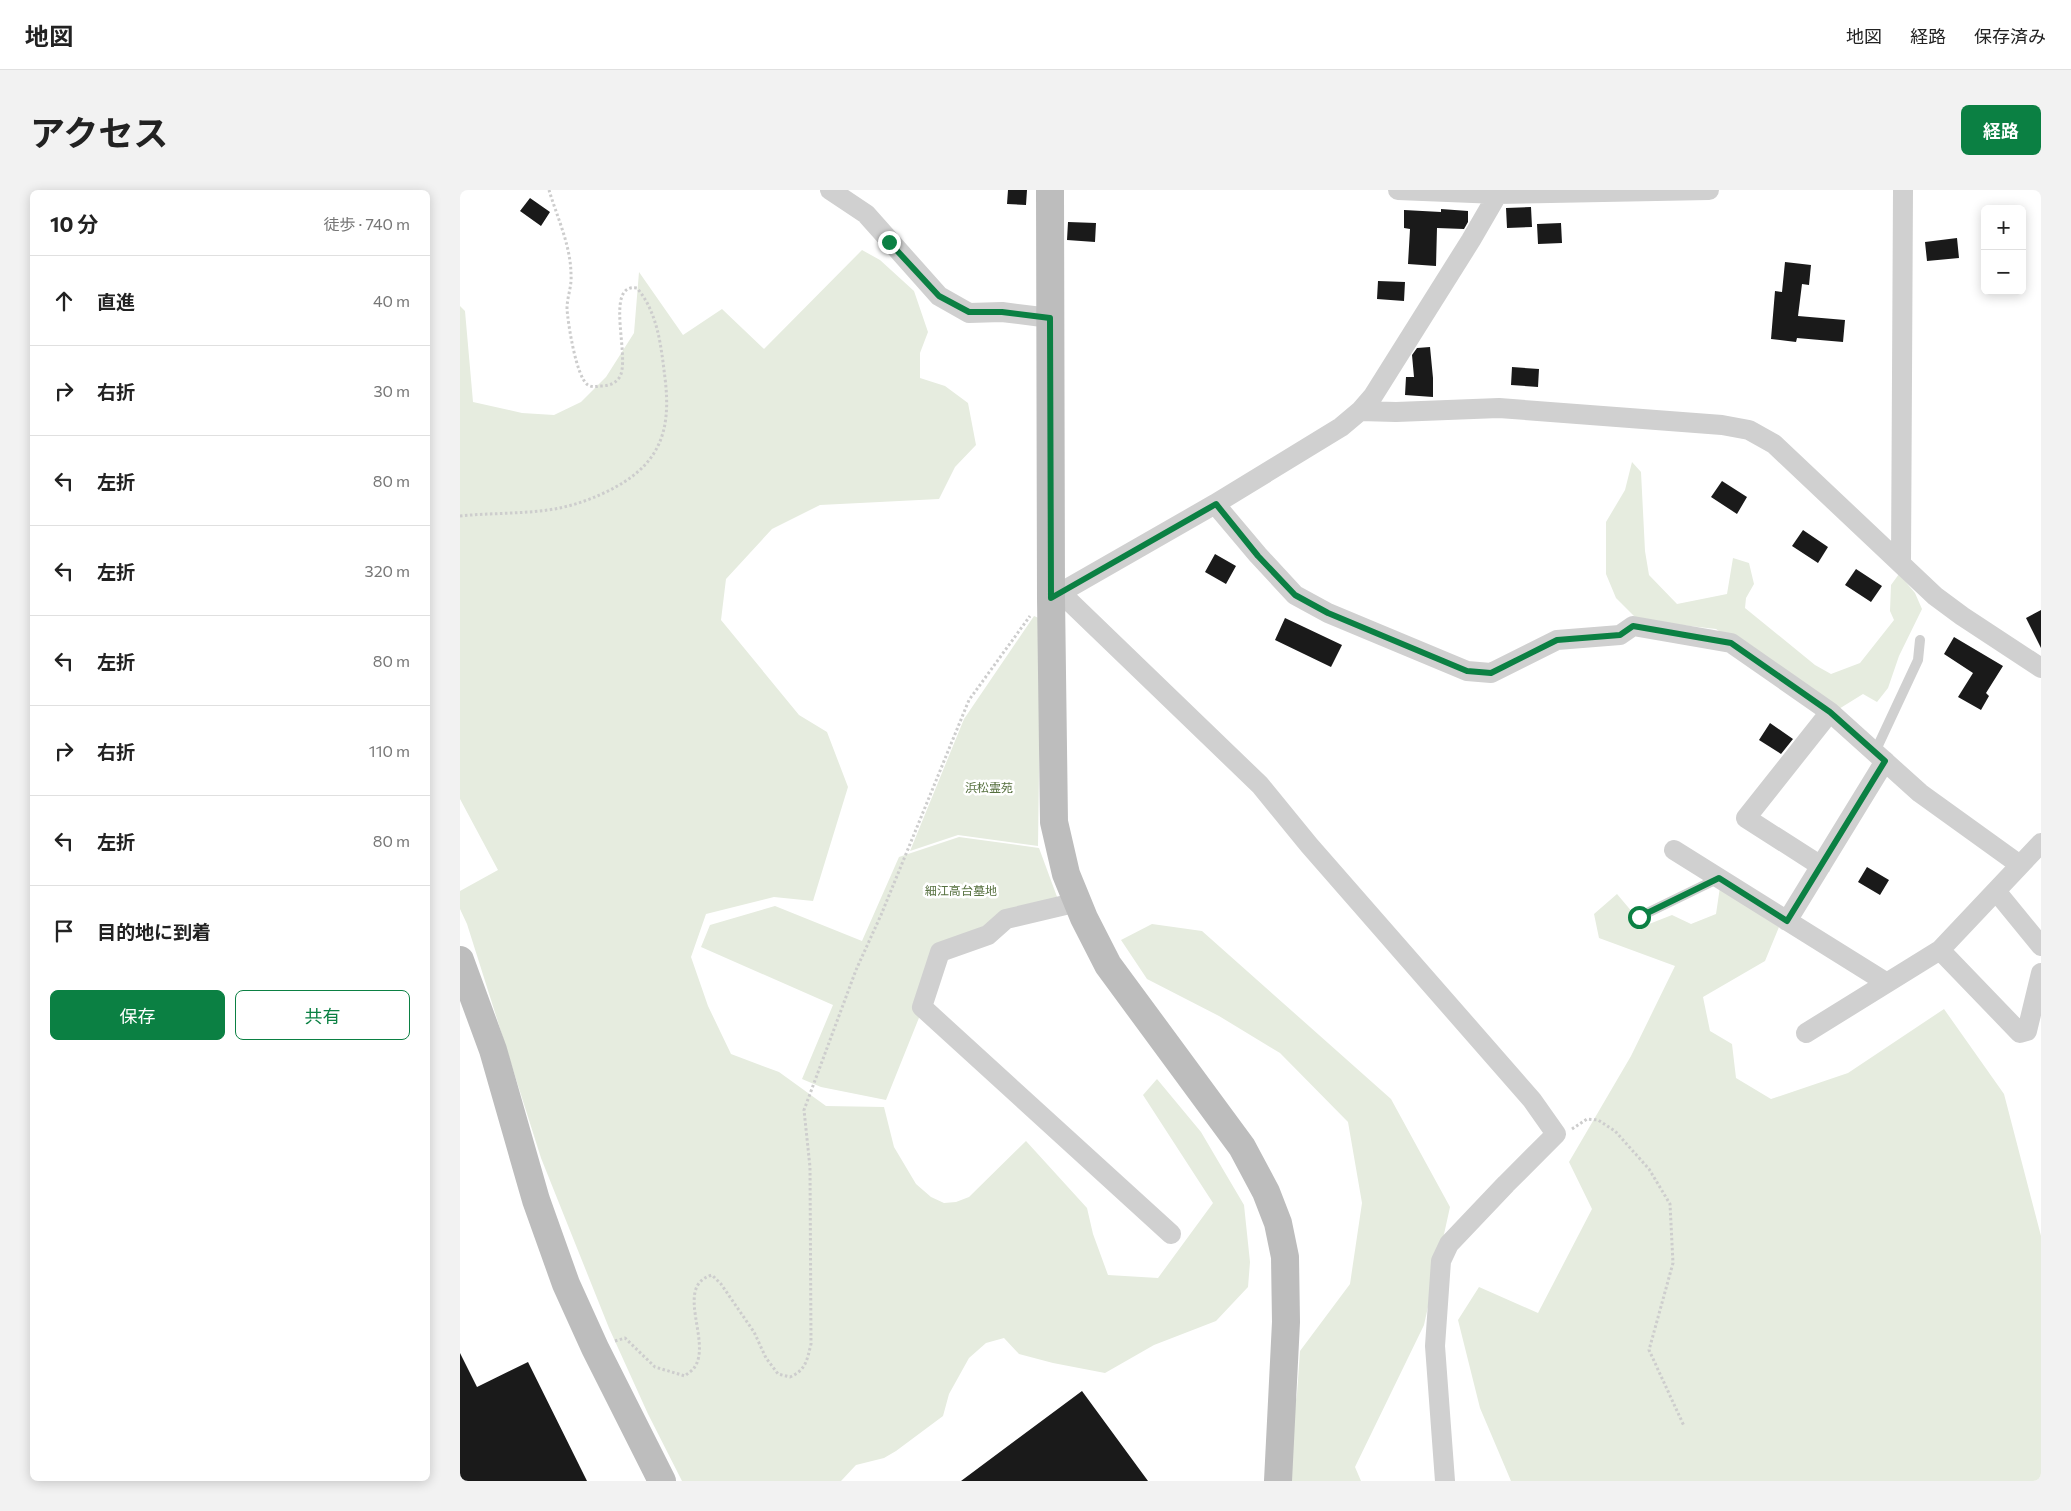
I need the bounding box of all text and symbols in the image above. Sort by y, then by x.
text: 地図 [25,21,73,50]
text: 地図 [1846,25,1882,47]
text: 経路 [1910,25,1946,47]
text: 保存済み [1974,25,2046,47]
button: 経路 [1961,105,2041,155]
text: アクセス [30,110,168,153]
map controls [1981,205,2026,295]
button: + [1981,205,2026,250]
text: 10 分 [50,211,98,236]
text: 徒歩 · 740 m [324,214,410,233]
route end [878,231,901,254]
button: − [1981,250,2026,295]
icon: ahead [50,287,78,315]
text: 直進 [97,290,135,313]
text: 40 m [373,291,410,310]
icon: right [50,377,78,405]
text: 右折 [97,380,135,403]
text: 30 m [373,381,410,400]
icon: left [50,467,78,495]
text: 左折 [97,470,135,493]
text: 80 m [373,471,410,490]
icon: left [50,557,78,585]
text: 左折 [97,560,135,583]
text: 320 m [365,561,410,580]
icon: left [50,647,78,675]
text: 左折 [97,650,135,673]
text: 80 m [373,651,410,670]
icon: right [50,737,78,765]
text: 右折 [97,740,135,763]
text: 110 m [369,741,410,760]
park label: 浜松霊苑 [965,780,1013,794]
icon: left [50,827,78,855]
text: 左折 [97,830,135,853]
text: 80 m [373,831,410,850]
park label: 細江高台墓地 [925,883,997,897]
route start [1628,906,1651,929]
icon: arrive [50,917,78,945]
text: 目的地に到着 [97,920,211,943]
button: 保存 [50,990,225,1040]
button: 共有 [235,990,410,1040]

